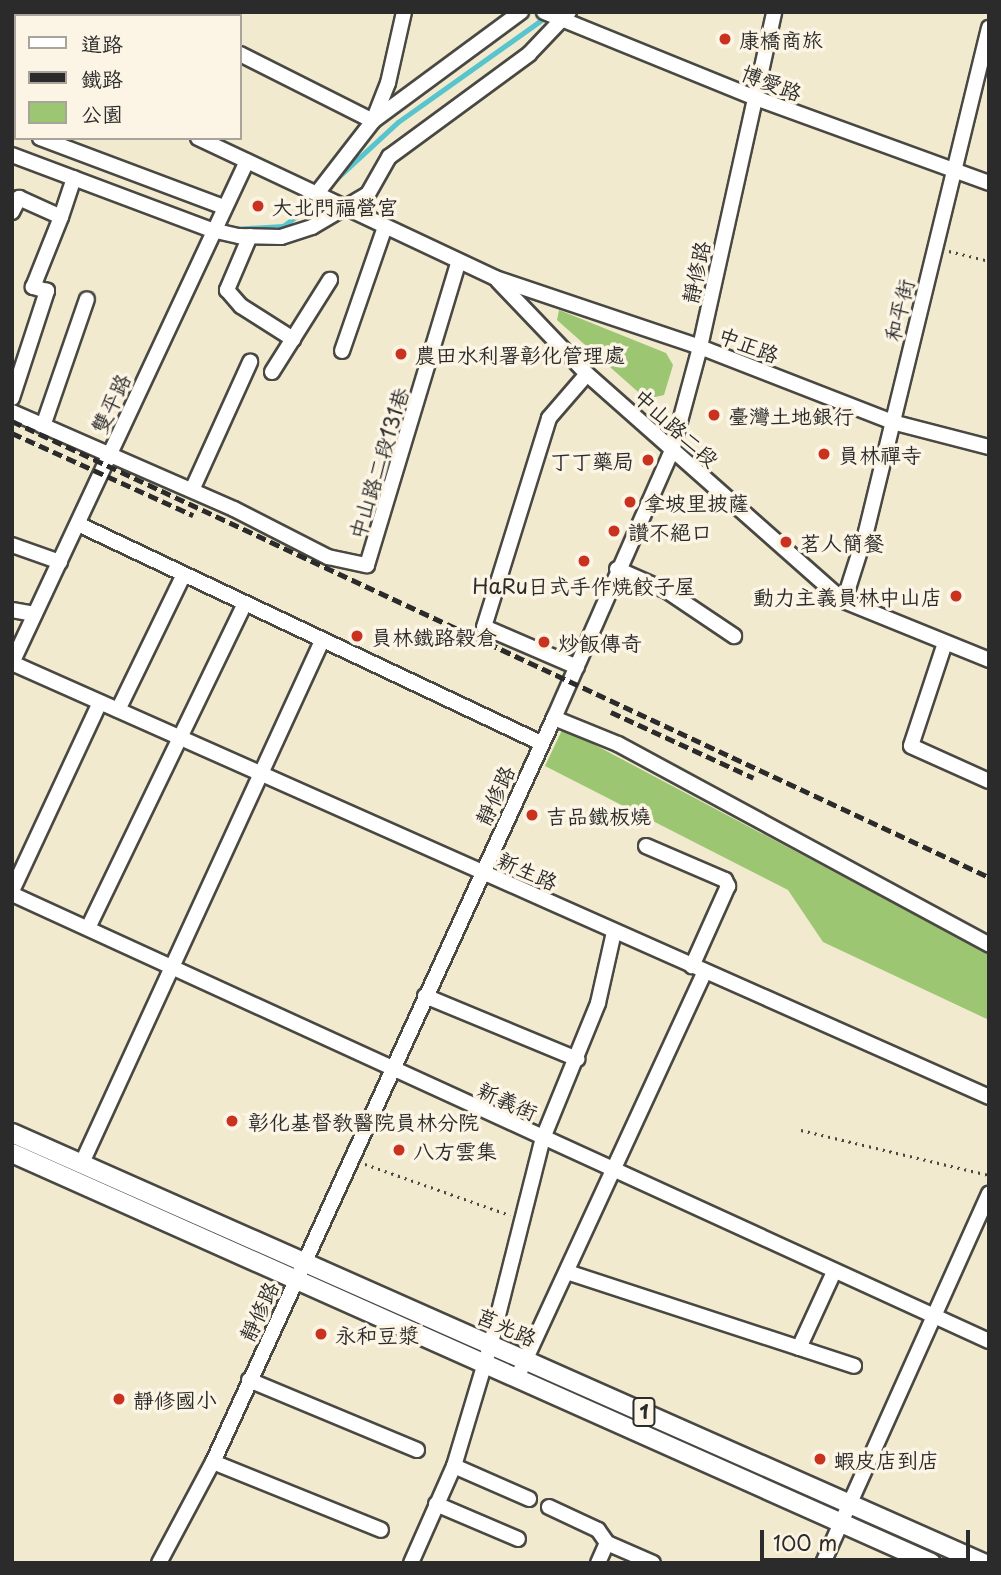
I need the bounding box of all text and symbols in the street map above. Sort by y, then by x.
legend [14,14,242,140]
place label: 康橋商旅 [739,26,823,52]
text: 道路 [81,27,123,59]
marker: 康橋商旅 [717,31,733,47]
street label: 博愛路 [738,59,806,105]
text: 鐵路 [81,62,123,94]
text: 公園 [81,97,123,129]
place label: 大北門福營宮 [272,193,398,219]
marker: 大北門福營宮 [250,198,266,214]
street label: 靜修路 [676,239,714,305]
street label: 和平街 [878,276,918,344]
street label: 中正路 [715,321,783,367]
place label: 農田水利署彰化管理處 [415,341,625,367]
marker: 農田水利署彰化管理處 [393,346,409,362]
street label: 雙平路 [85,369,135,437]
street label: 中山路二段 [630,383,724,471]
street label: 中山路二段131巷 [343,384,413,542]
place label: 臺灣土地銀行 [728,402,854,428]
marker: 臺灣土地銀行 [706,407,722,423]
place label: 員林禪寺 [838,441,922,467]
marker: 員林禪寺 [816,446,832,462]
place label: 丁丁藥局 [550,447,634,473]
marker: 丁丁藥局 [640,452,656,468]
place label: 拿坡里披薩 [644,489,749,515]
marker: 拿坡里披薩 [622,494,638,510]
place label: 讚不絕口 [628,518,712,544]
marker: 讚不絕口 [606,523,622,539]
place label: 茗人簡餐 [800,529,884,555]
marker: 茗人簡餐 [778,534,794,550]
marker: HaRu日式手作焼餃子屋 [576,553,592,569]
place label: HaRu日式手作焼餃子屋 [472,572,696,598]
place label: 動力主義員林中山店 [753,583,942,609]
marker: 動力主義員林中山店 [948,588,964,604]
place label: 員林鐵路穀倉 [371,623,497,649]
marker: 員林鐵路穀倉 [349,628,365,644]
place label: 炒飯傳奇 [558,629,642,655]
marker: 炒飯傳奇 [536,634,552,650]
street label: 靜修路 [469,761,519,829]
place label: 吉品鐵板燒 [546,802,651,828]
marker: 吉品鐵板燒 [524,807,540,823]
street label: 新生路 [494,846,562,894]
street label: 新義街 [474,1076,542,1124]
place label: 彰化基督教醫院員林分院 [248,1108,479,1134]
marker: 彰化基督教醫院員林分院 [222,1111,242,1131]
place label: 八方雲集 [413,1137,497,1163]
marker: 八方雲集 [391,1142,407,1158]
street label: 靜修路 [233,1277,283,1345]
street label: 莒光路 [473,1302,541,1350]
place label: 永和豆漿 [335,1321,419,1347]
marker: 永和豆漿 [313,1326,329,1342]
place label: 靜修國小 [133,1386,217,1412]
marker: 靜修國小 [111,1391,127,1407]
road number: 1 [632,1396,656,1428]
place label: 蝦皮店到店 [834,1446,939,1472]
marker: 蝦皮店到店 [812,1451,828,1467]
scale bar [763,1516,973,1560]
text: 100 m [773,1526,837,1558]

